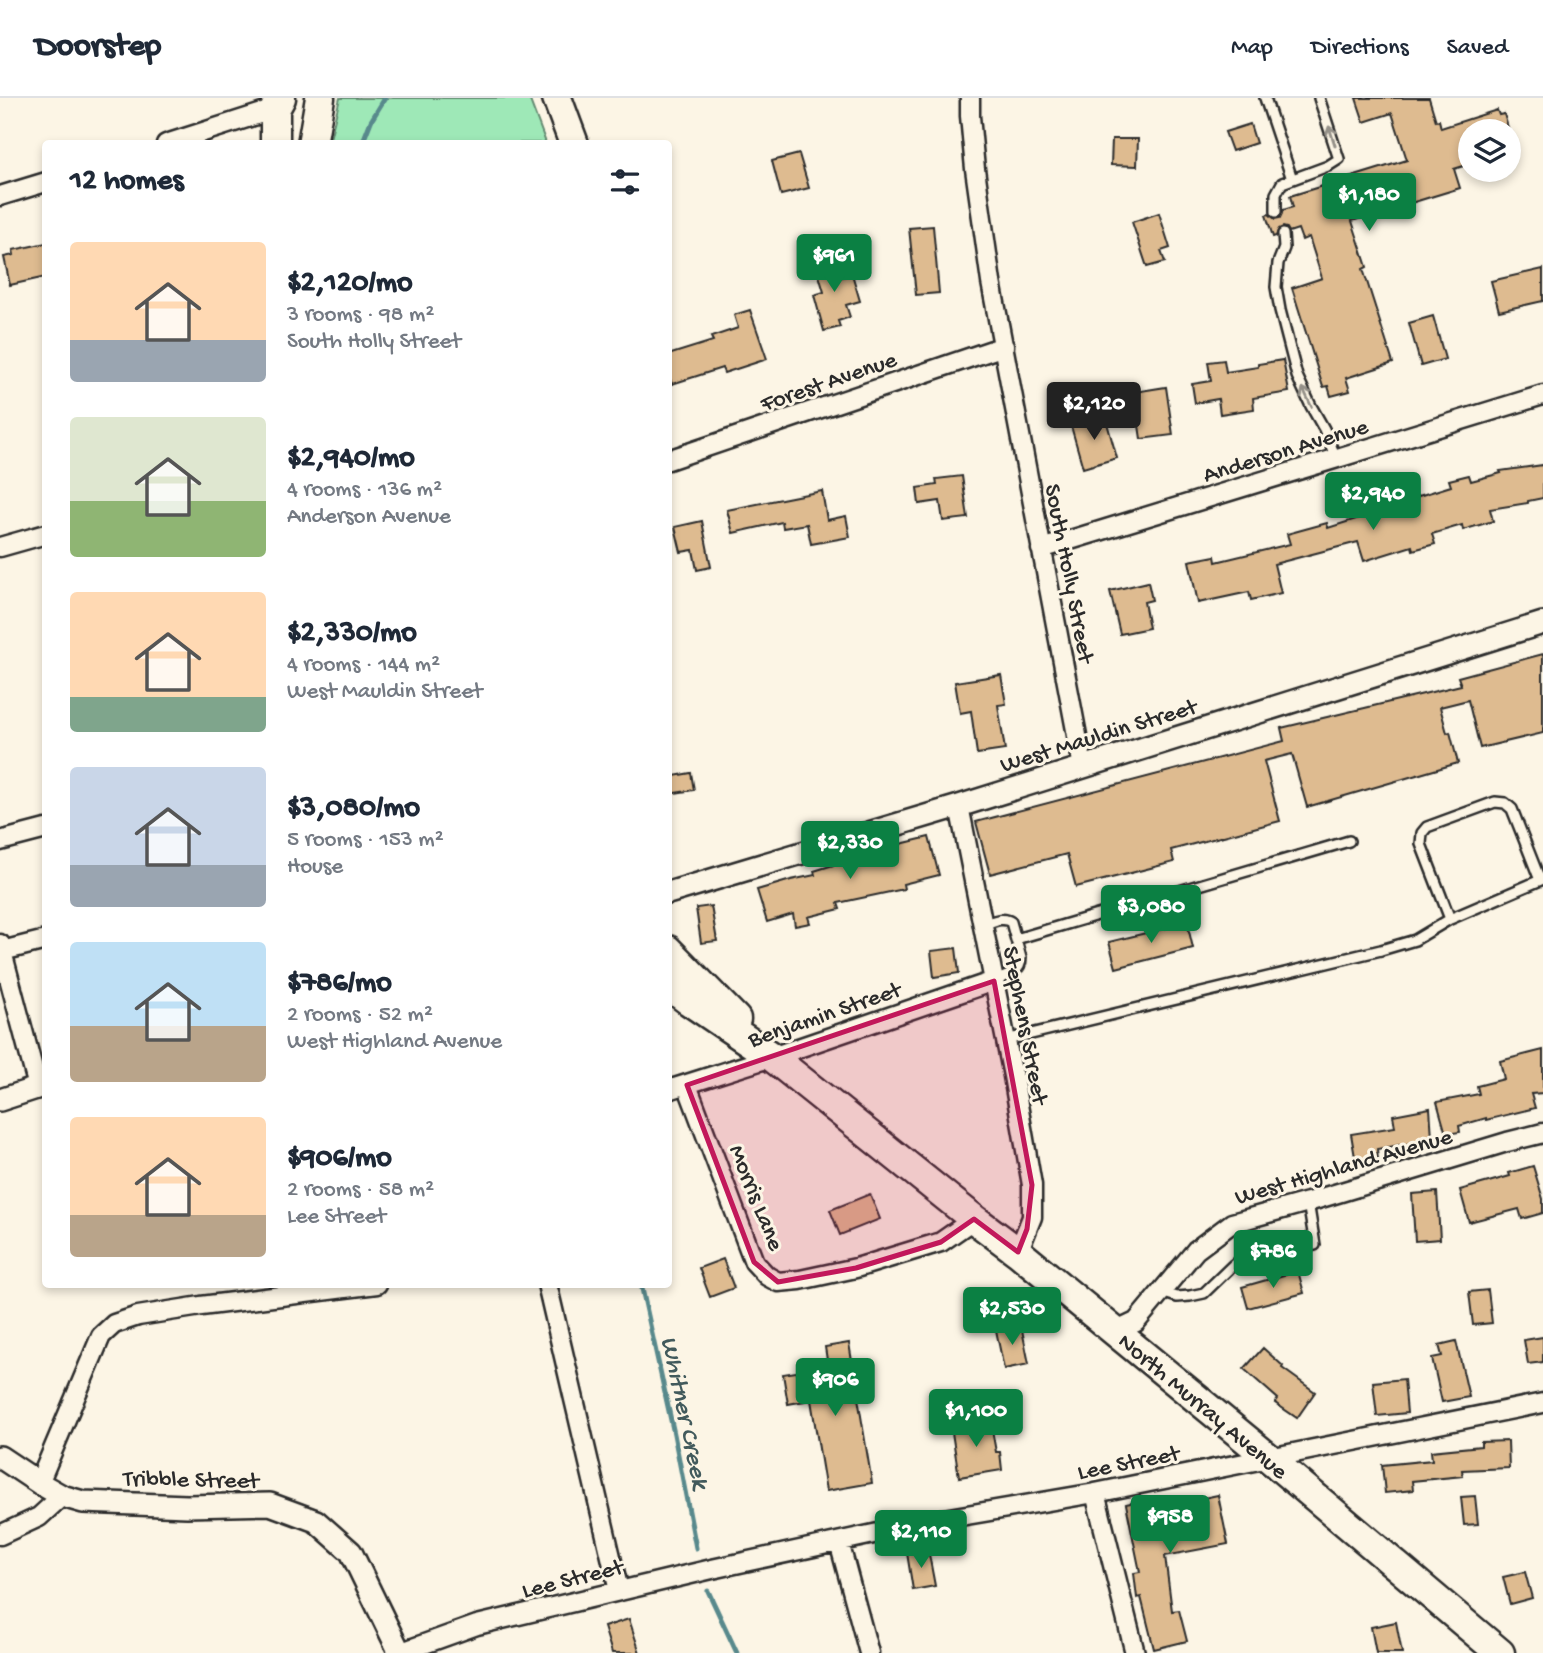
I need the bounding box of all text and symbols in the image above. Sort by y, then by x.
text: Doorstep [35,29,161,67]
text: Map [1231,34,1273,63]
text: Directions [1311,34,1409,63]
text: Saved [1447,34,1508,63]
map controls [1458,119,1521,182]
button: layers [1458,119,1521,182]
one-way arrow [1324,126,1337,148]
icon: filters [606,163,644,201]
text: 12 homes [70,165,183,200]
pin: $1,180 [1312,174,1426,233]
text: $1,180 [1338,182,1400,209]
pin: $961 [793,234,875,294]
text: $961 [813,243,855,270]
text: $2,120/mo [287,267,413,302]
icon: home [126,270,210,354]
text: 3 rooms · 98 m² [287,302,434,329]
text: South Holly Street [287,329,461,356]
street label: Forest Avenue [756,346,902,420]
pin: $2,120 [1037,382,1151,442]
one-way arrow [1300,387,1313,408]
text: $2,120 [1063,391,1125,418]
street label: Anderson Avenue [1200,413,1373,491]
text: $2,940/mo [287,442,415,477]
icon: home [126,445,210,529]
pin: $2,940 [1316,472,1430,532]
text: 4 rooms · 136 m² [287,477,442,504]
text: $2,940 [1341,481,1405,508]
street label: South Holly Street [1036,482,1100,668]
text: Anderson Avenue [287,504,451,531]
text: $2,330/mo [287,617,417,652]
icon: home [126,620,210,704]
text: 4 rooms · 144 m² [287,652,440,679]
text: West Mauldin Street [287,679,482,706]
street label: West Mauldin Street [997,693,1203,781]
text: $3,080/mo [287,792,420,827]
icon: home [126,795,210,879]
pin: $2,330 [793,822,907,881]
text: 5 rooms · 153 m² [287,827,444,854]
text: $2,330 [817,830,883,857]
text: House [287,854,343,881]
pin: $3,080 [1094,886,1208,945]
text: $3,080 [1117,894,1185,921]
street label: Stephens Street [994,944,1054,1109]
text: $786/mo [287,967,392,1002]
icon: home [126,970,210,1054]
street label: Benjamin Street [744,976,907,1056]
text: 2 rooms · 52 m² [287,1002,433,1029]
text: West Highland Avenue [287,1029,502,1056]
street label: West Highland Avenue [1232,1123,1456,1213]
street label: Morris Lane [720,1141,789,1256]
text: $906/mo [287,1142,392,1177]
icon: home [126,1145,210,1229]
text: 2 rooms · 58 m² [287,1177,434,1204]
text: Lee Street [287,1204,386,1231]
pin: $786 [1232,1230,1314,1290]
text: $786 [1250,1239,1296,1266]
pin: $2,530 [955,1288,1069,1347]
text: $2,530 [979,1296,1045,1323]
street label: North Murray Avenue [1111,1328,1293,1488]
water label: Whitner Creek [651,1334,714,1494]
pin: $906 [794,1358,876,1418]
text: $906 [812,1367,858,1394]
pin: $1,100 [919,1390,1033,1449]
text: $1,100 [945,1398,1007,1425]
street label: Lee Street [1075,1440,1184,1489]
street label: Tribble Street [121,1466,261,1497]
pin: $958 [1129,1496,1211,1555]
text: $958 [1147,1504,1193,1531]
pin: $2,110 [864,1510,978,1570]
text: $2,110 [891,1519,951,1546]
street label: Lee Street [519,1553,629,1607]

